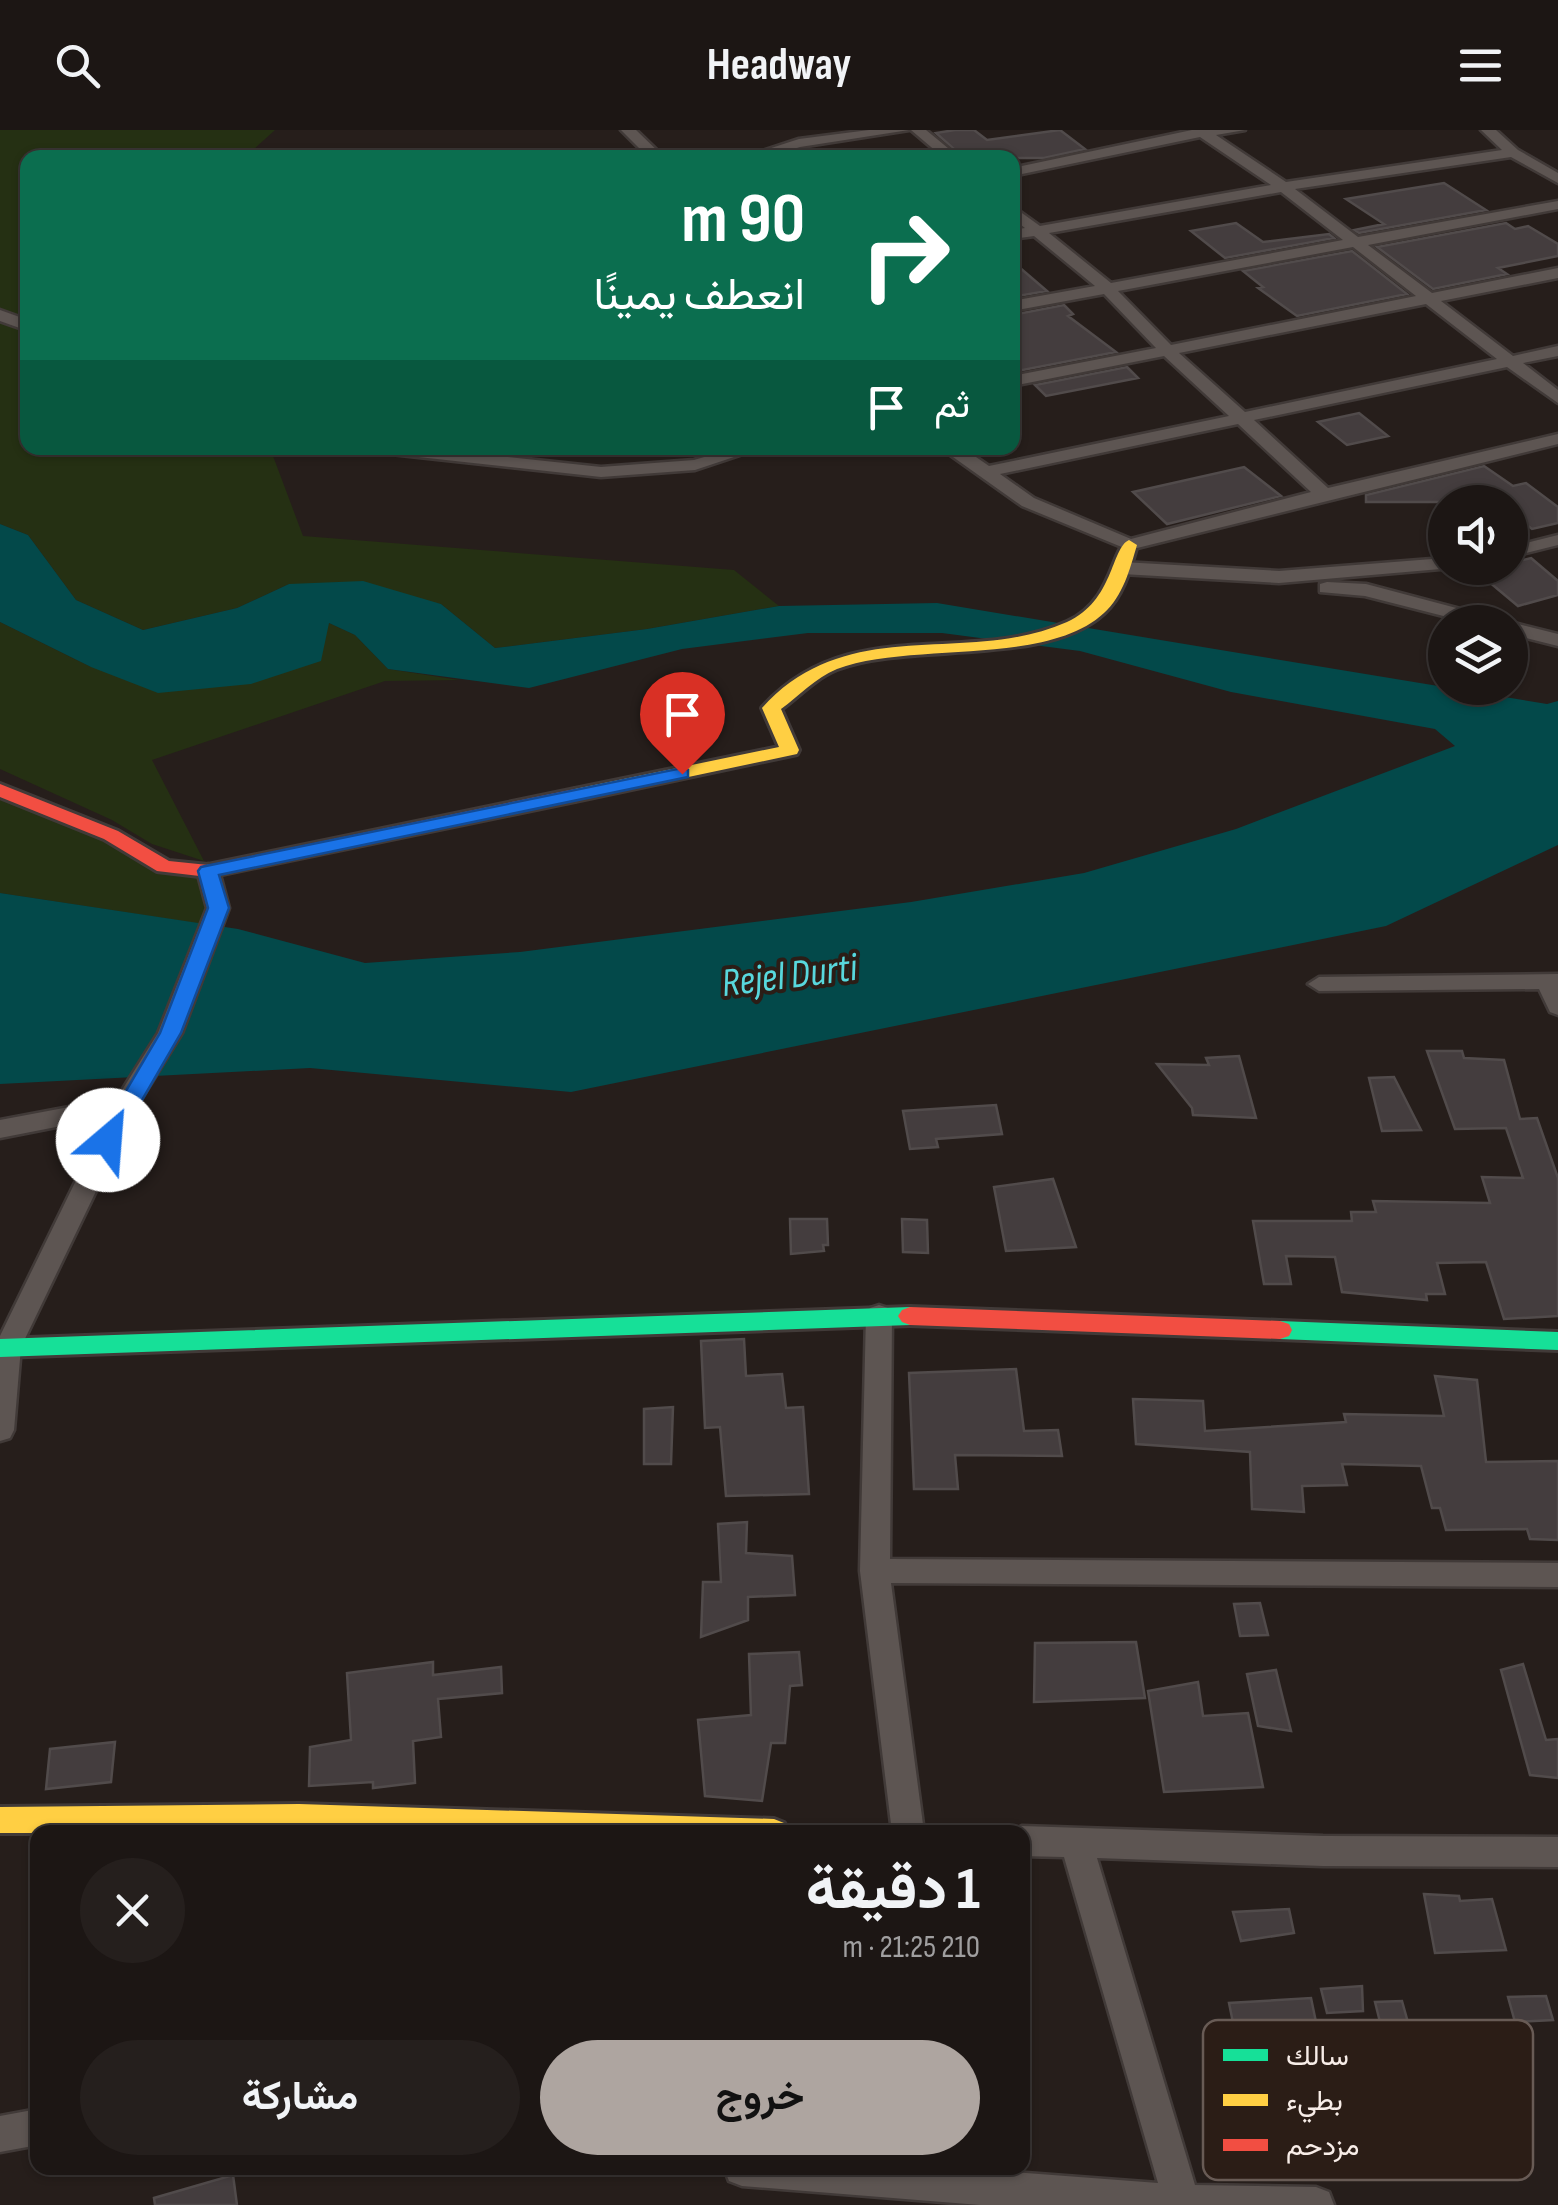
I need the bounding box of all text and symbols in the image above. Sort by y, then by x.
icon: search [50,38,105,93]
text: Headway [707,38,851,93]
icon: menu [1453,38,1508,93]
text: 90 m [681,178,805,262]
icon: right [840,190,970,320]
text: انعطف يمينًا [594,268,805,323]
icon: arrive [859,380,914,435]
text: ثم [934,383,970,428]
map controls [1428,485,1528,705]
button: sound [1428,485,1528,585]
button: layers [1428,605,1528,705]
pin [640,672,725,775]
icon: arrive [655,687,710,742]
water label: Rejel Durti [719,944,861,1008]
position arrow [56,1088,160,1192]
text: 1 دقيقة [806,1854,980,1926]
button: close [80,1858,185,1963]
text: 210 m · 21:25 [843,1928,980,1967]
legend [1203,2020,1533,2180]
button: مشاركة [80,2040,520,2155]
button: خروج [540,2040,980,2155]
text: سالك [1286,2040,1349,2073]
text: بطيء [1286,2085,1343,2123]
text: مزدحم [1286,2130,1359,2164]

